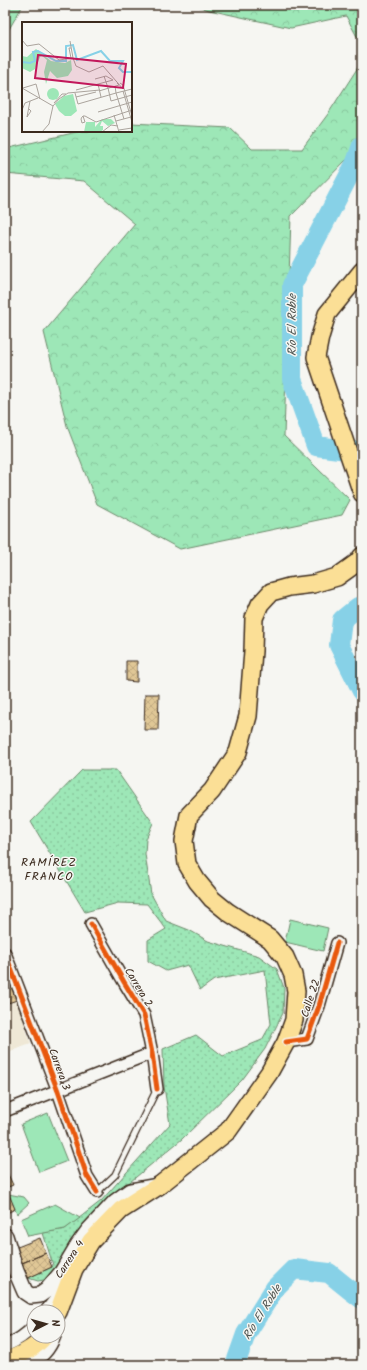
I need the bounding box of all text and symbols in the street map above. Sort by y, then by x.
inset map [22,22,132,132]
water label: Río El Roble [283,292,302,356]
district label: RAMÍREZ FRANCO [21,853,77,886]
street label: Carrera 2 [119,964,157,1011]
street label: Calle 22 [296,977,326,1020]
street label: Carrera 3 [43,1046,75,1093]
street label: Carrera 4 [51,1237,89,1283]
water label: Río El Roble [238,1280,288,1344]
north arrow [26,1304,66,1344]
text: N [46,1319,64,1328]

